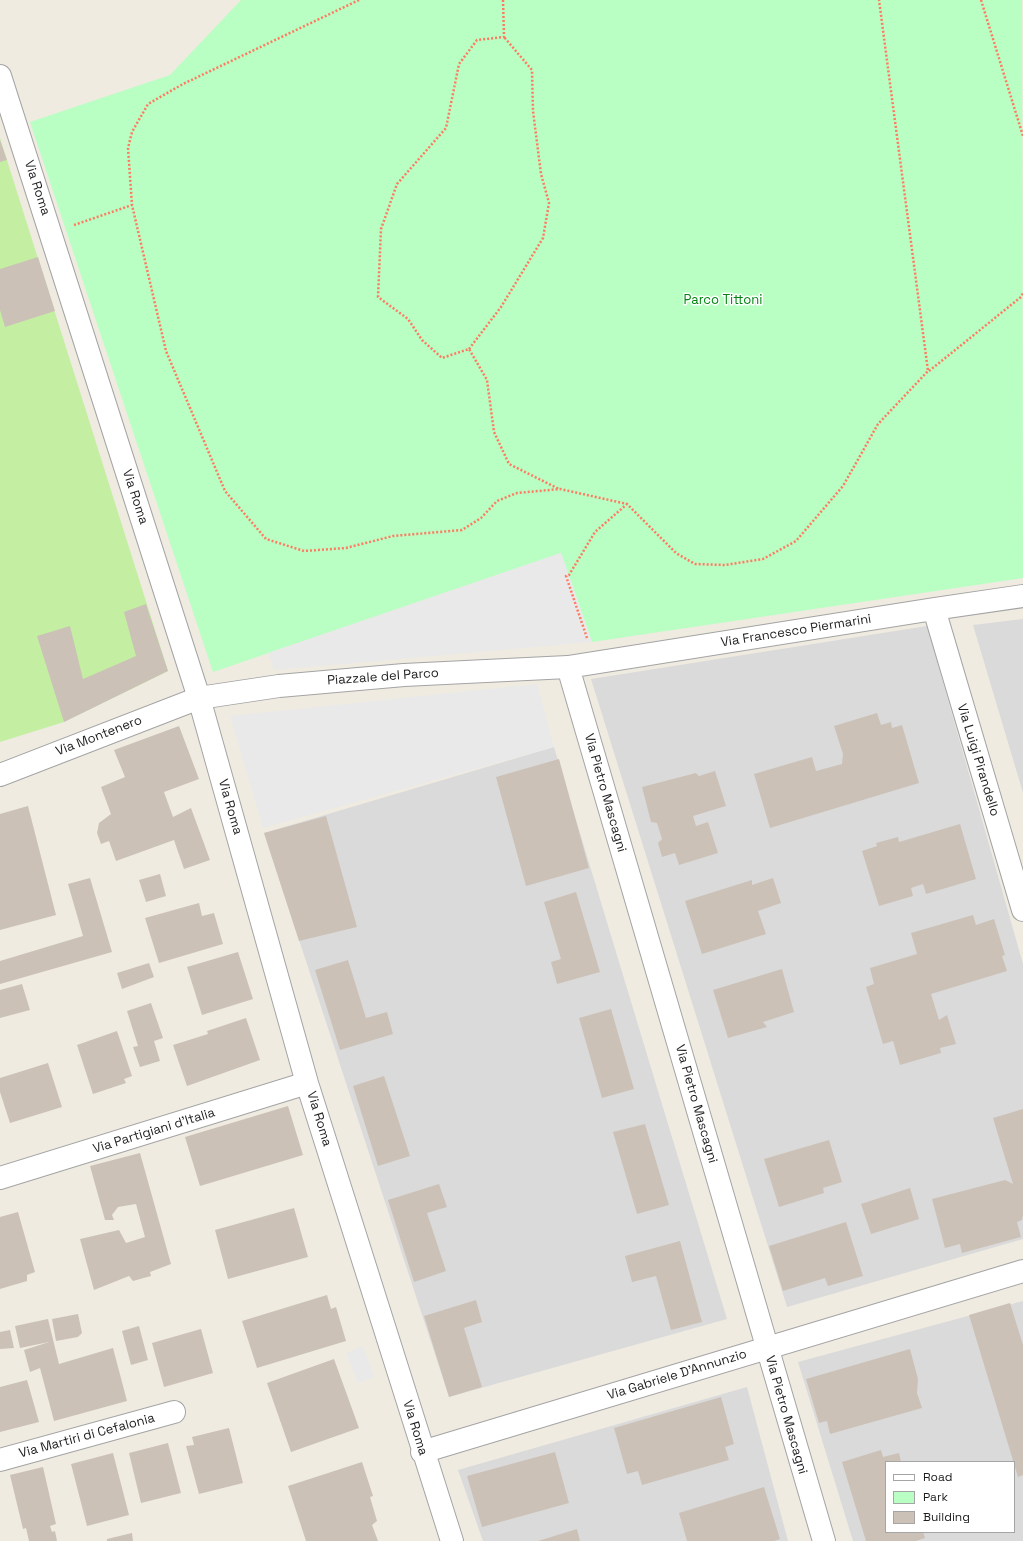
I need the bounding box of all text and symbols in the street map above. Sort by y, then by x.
street label: Via Roma [21,159,53,217]
park label: Parco Tittoni [683,292,763,308]
street label: Via Roma [119,468,151,526]
street label: Via Francesco Piermarini [720,611,872,651]
street label: Piazzale del Parco [327,665,439,689]
street label: Via Luigi Pirandello [953,702,1003,818]
street label: Via Montenero [54,712,144,760]
street label: Via Pietro Mascagni [581,732,629,854]
street label: Via Roma [215,777,245,837]
street label: Via Pietro Mascagni [672,1043,720,1165]
street label: Via Roma [303,1089,335,1149]
street label: Via Partigiani d'Italia [91,1105,217,1157]
street label: Via Gabriele D'Annunzio [605,1346,749,1404]
street label: Via Pietro Mascagni [762,1354,810,1476]
street label: Via Roma [399,1398,431,1458]
street label: Via Martiri di Cefalonia [17,1410,157,1462]
legend [885,1461,1015,1533]
text: Road [923,1469,952,1485]
text: Park [923,1489,948,1505]
text: Building [923,1509,970,1525]

